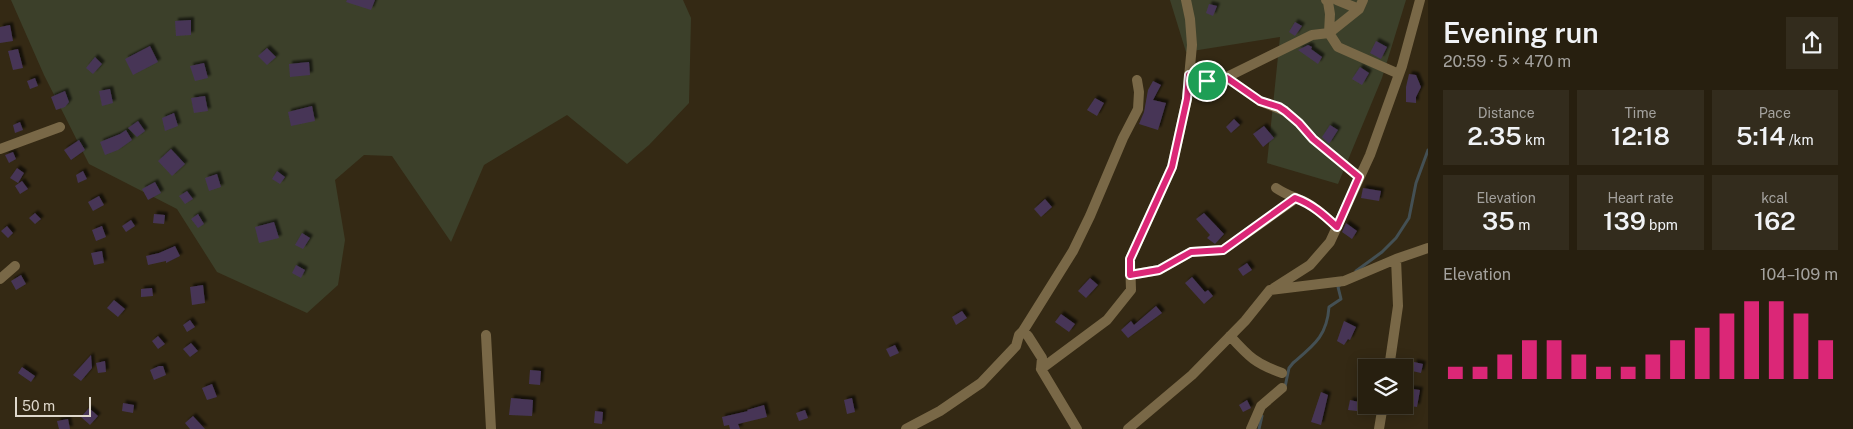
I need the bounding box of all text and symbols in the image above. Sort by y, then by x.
text: Evening run [1443,16,1599,49]
button: share [1786,17,1838,69]
text: 20:59 · 5 × 470 m [1443,52,1571,71]
pin [1186,60,1228,102]
icon: arrive [1193,67,1221,95]
text: Distance [1478,105,1535,121]
text: Time [1625,105,1656,121]
text: Pace [1759,105,1791,121]
text: 2.35 [1467,121,1522,151]
text: 12:18 [1611,121,1670,151]
text: 5:14 [1736,121,1785,151]
text: km [1522,132,1545,148]
text: /km [1785,132,1814,148]
text: Elevation [1476,190,1536,206]
text: Heart rate [1607,190,1674,206]
text: kcal [1761,190,1788,206]
text: 35 [1482,206,1515,236]
text: 139 [1603,206,1646,236]
text: 162 [1754,206,1796,236]
text: m [1515,217,1530,233]
text: bpm [1646,217,1678,233]
text: Elevation [1443,265,1511,284]
text: 104–109 m [1760,265,1838,284]
map controls [1358,359,1413,414]
button: layers [1358,359,1413,414]
scale bar [15,394,91,417]
text: 50 m [22,398,55,414]

